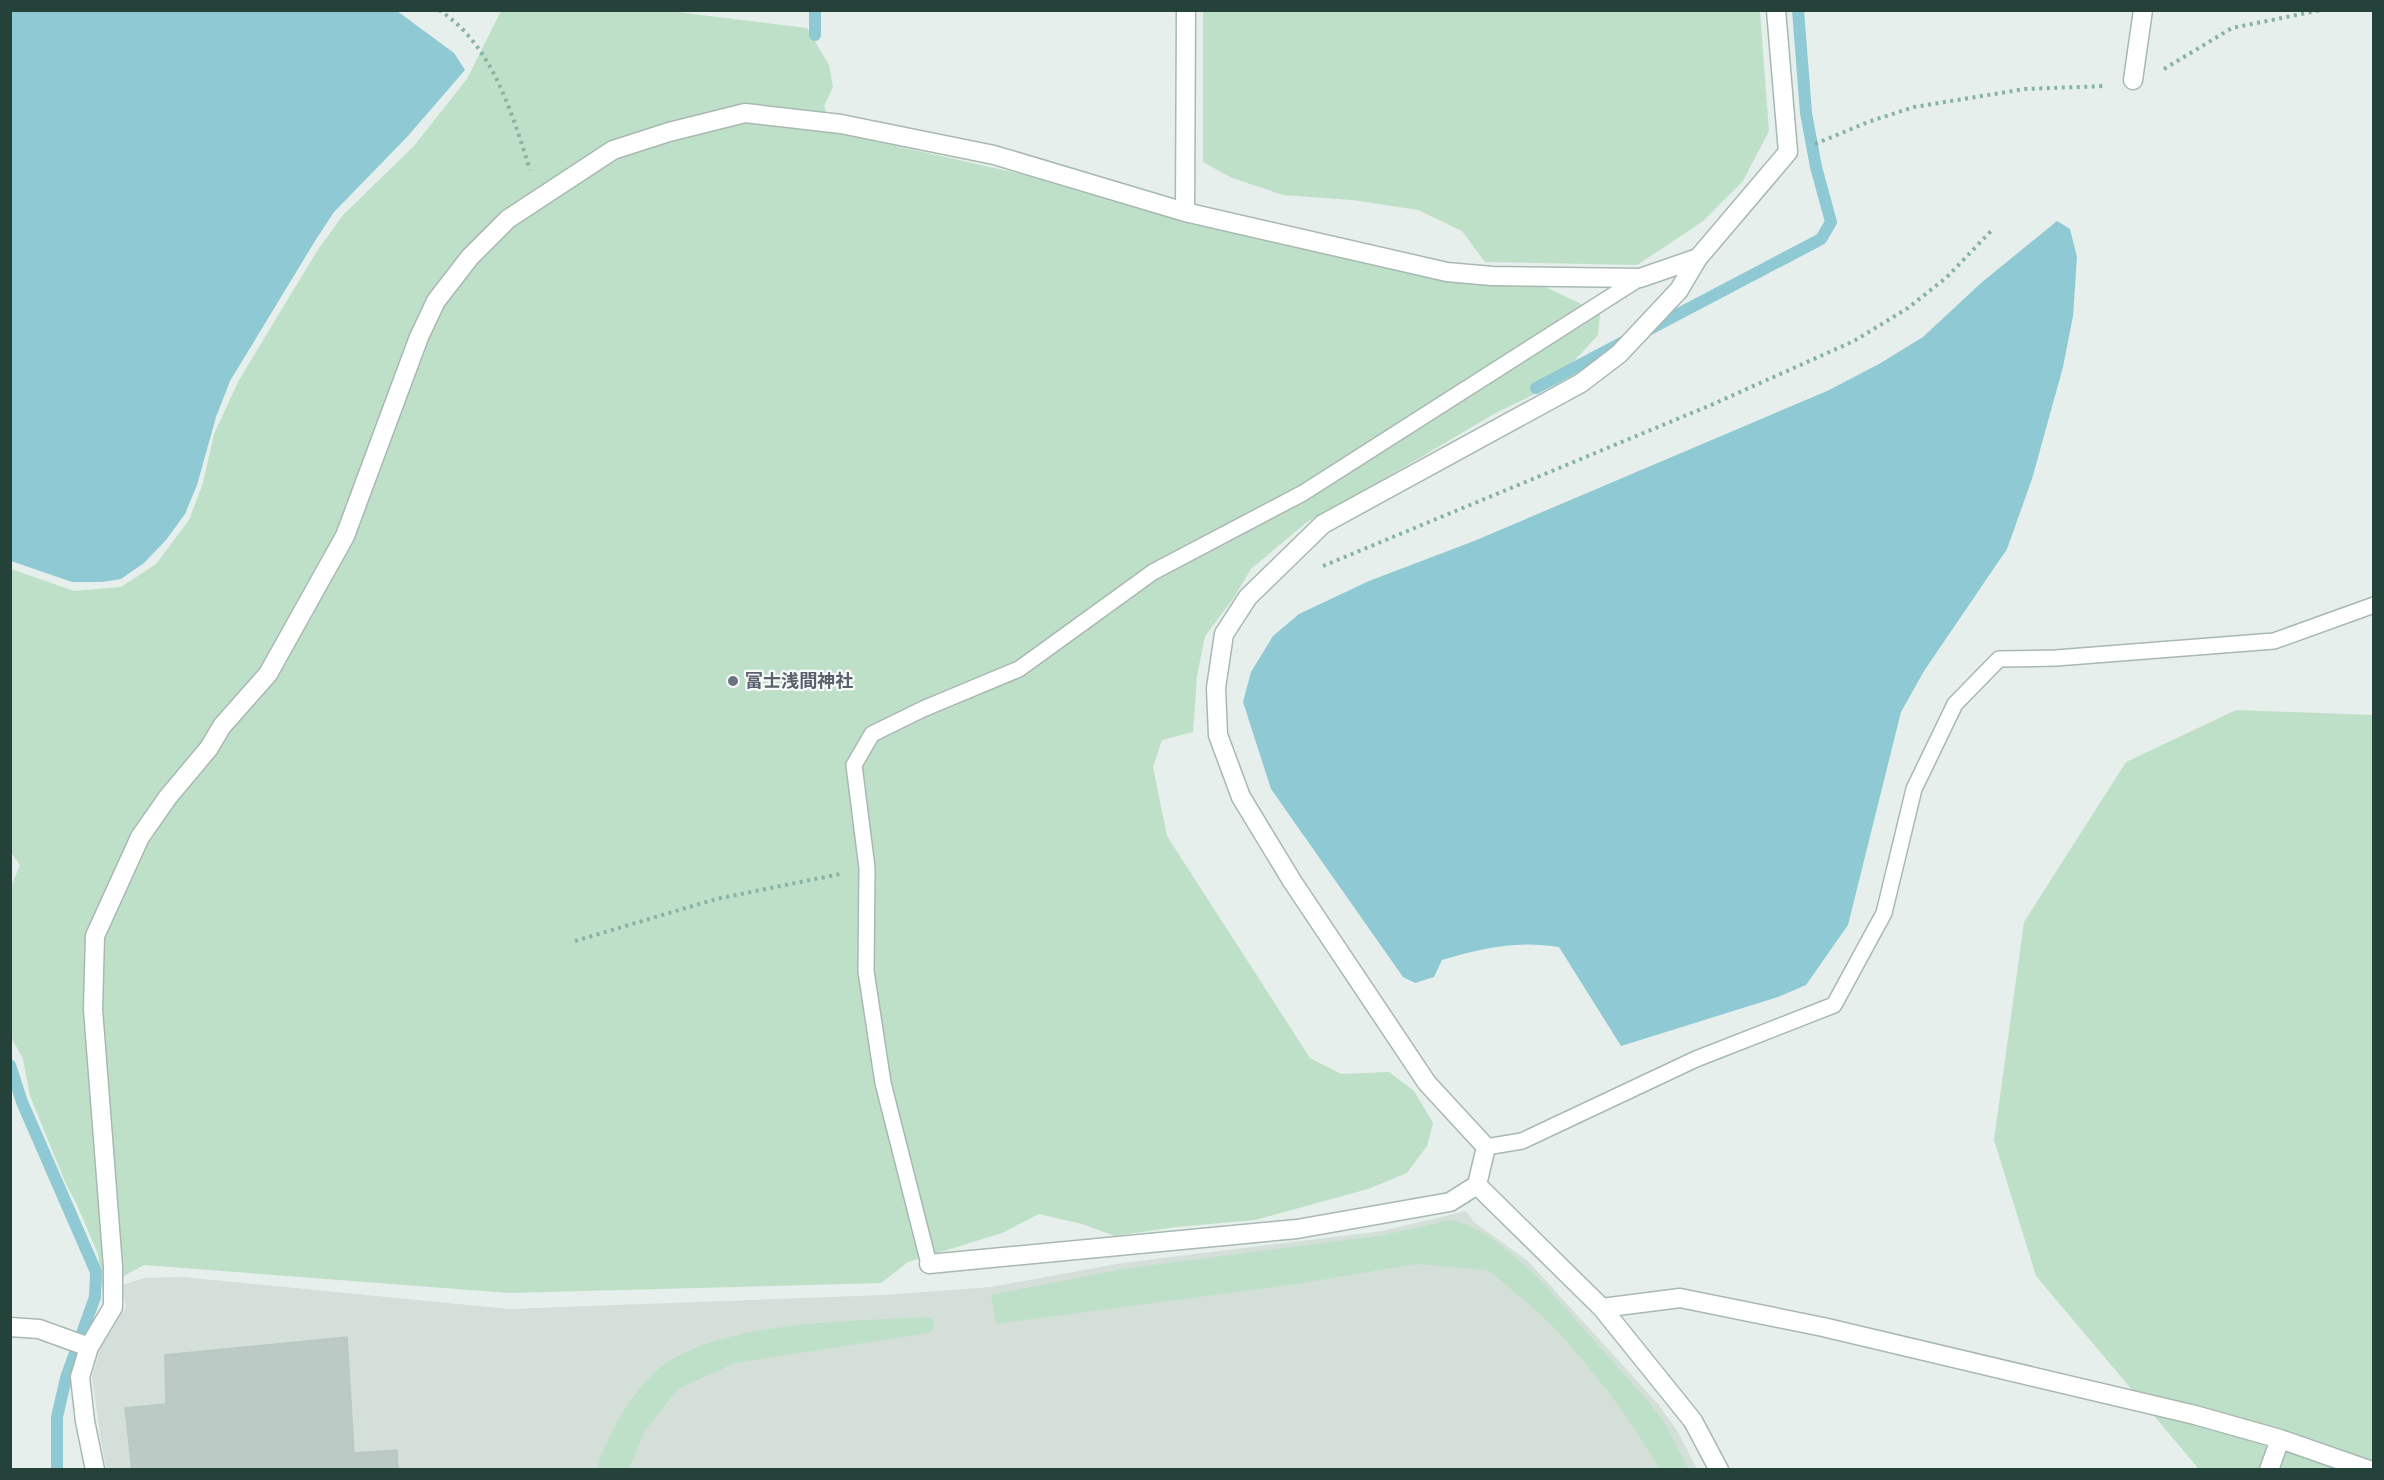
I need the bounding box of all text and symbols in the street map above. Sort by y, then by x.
place label: 富士浅間神社 [745,669,853,692]
marker: 富士浅間神社 [726,674,740,688]

